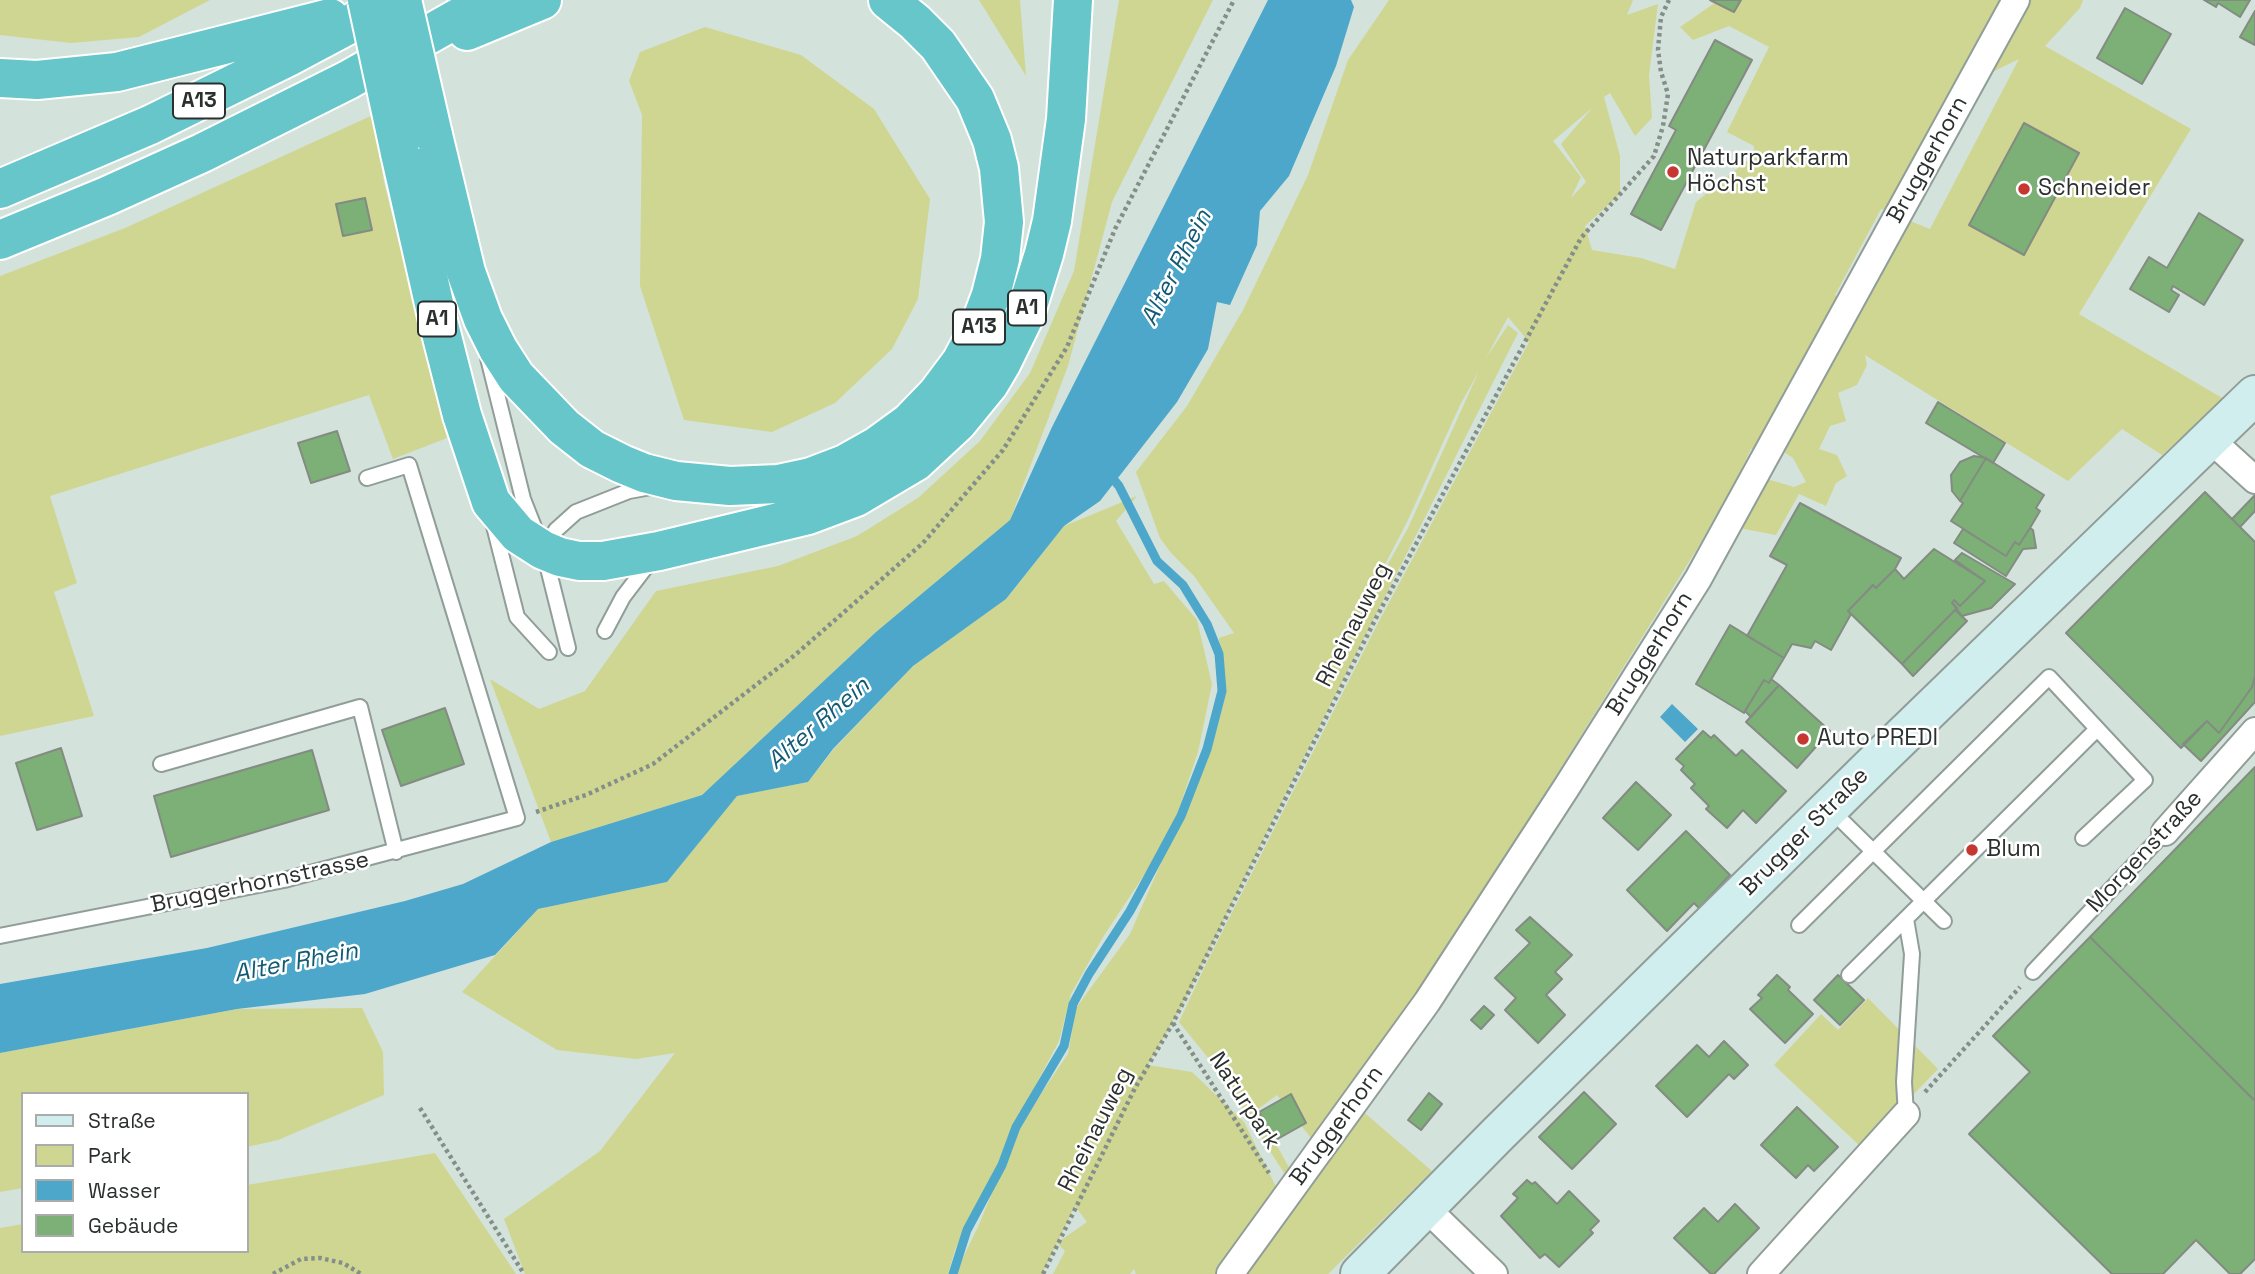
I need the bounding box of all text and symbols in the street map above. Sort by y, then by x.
road number: A13 [173,84,225,119]
street label: Bruggerhorn [1882,92,1974,228]
place label: Naturparkfarm Höchst [1687,145,1849,199]
marker: Naturparkfarm Höchst [1665,164,1681,180]
place label: Schneider [2038,175,2150,203]
marker: Schneider [2016,181,2032,197]
water label: Alter Rhein [1136,205,1218,331]
road number: A1 [1008,290,1046,326]
road number: A1 [418,302,456,336]
road number: A13 [953,310,1005,344]
street label: Rheinauweg [1311,558,1397,692]
street label: Bruggerhorn [1601,587,1699,721]
water label: Alter Rhein [762,672,876,776]
place label: Auto PREDI [1817,725,1938,753]
marker: Auto PREDI [1795,731,1811,747]
street label: Brugger Straße [1735,762,1875,902]
street label: Morgenstraße [2081,785,2209,919]
place label: Blum [1986,836,2041,864]
marker: Blum [1964,842,1980,858]
street label: Bruggerhornstrasse [148,846,372,920]
water label: Alter Rhein [232,937,360,989]
street label: Naturpark [1202,1047,1286,1155]
street label: Bruggerhorn [1284,1061,1390,1191]
street label: Rheinauweg [1053,1063,1139,1197]
legend [21,1092,248,1253]
text: Straße [88,1107,156,1134]
text: Park [88,1142,132,1169]
text: Wasser [88,1177,161,1204]
text: Gebäude [88,1212,178,1239]

